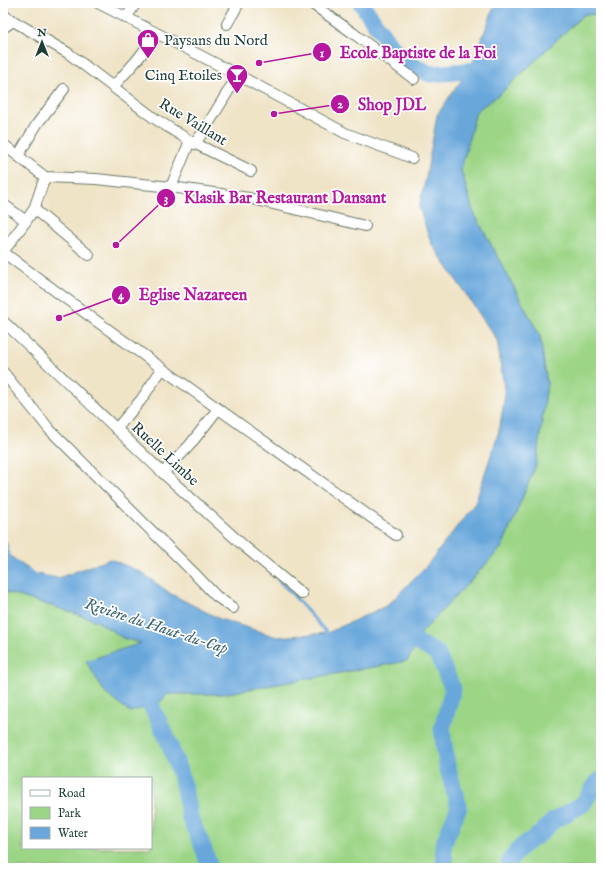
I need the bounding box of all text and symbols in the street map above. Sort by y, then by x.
north arrow [22,22,62,62]
text: N [36,26,47,40]
shop icon: Paysans du Nord [135,27,161,60]
place label: Paysans du Nord [164,31,269,50]
callout: Ecole Baptiste de la Foi [312,38,504,66]
text: Ecole Baptiste de la Foi [340,44,497,64]
text: 1 [320,46,325,61]
bar icon: Cinq Etoiles [224,62,250,95]
place label: Cinq Etoiles [145,66,222,85]
callout: Shop JDL [330,90,434,118]
street label: Rue Vaillant [155,94,231,150]
text: Shop JDL [358,96,427,116]
text: 2 [337,97,343,112]
callout: Klasik Bar Restaurant Dansant [156,184,394,212]
text: Klasik Bar Restaurant Dansant [184,189,387,209]
text: 3 [164,191,168,206]
callout: Eglise Nazareen [111,281,256,309]
text: Eglise Nazareen [139,286,248,306]
text: 4 [118,288,125,303]
street label: Ruelle Limbe [127,418,203,490]
water label: Rivière du Haut-du-Cap [82,595,230,660]
legend [22,777,152,849]
text: Road [58,786,86,801]
text: Park [58,806,81,821]
text: Water [58,826,89,841]

